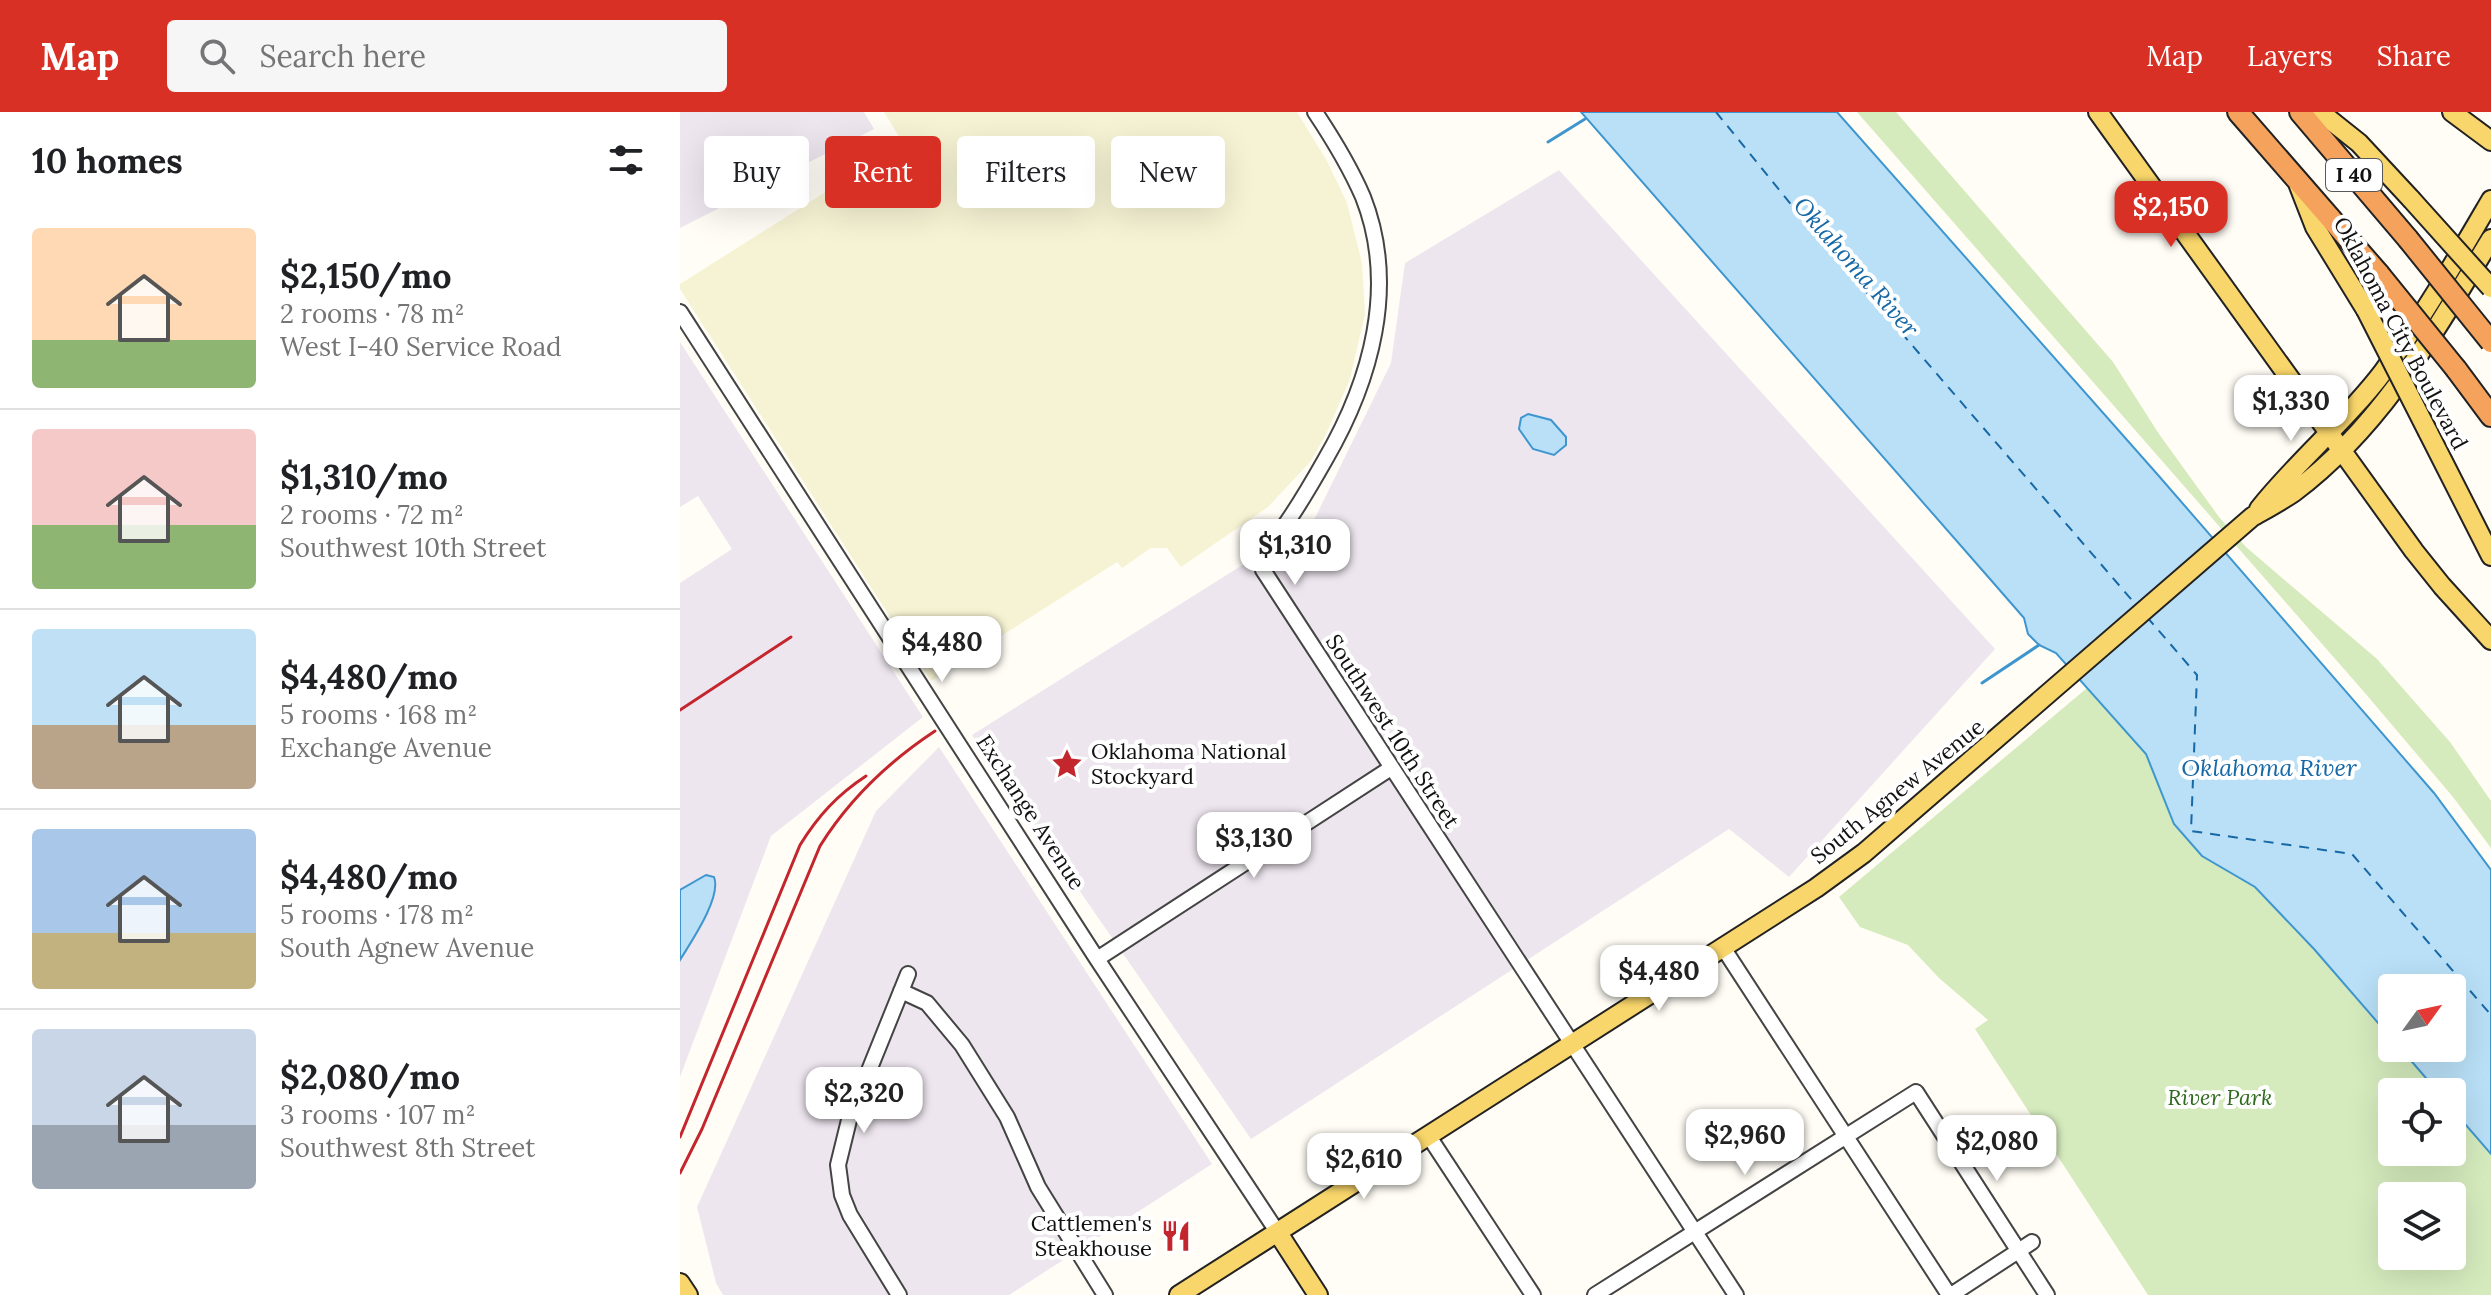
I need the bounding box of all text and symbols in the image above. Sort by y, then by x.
search box [167,20,727,92]
text: Map [40,32,119,80]
icon: search [195,34,239,78]
text: Search here [259,37,426,75]
text: Map [2146,38,2203,74]
text: Layers [2247,38,2333,74]
text: Share [2377,38,2451,74]
chip: Buy [704,136,809,208]
chip: Rent [825,136,941,208]
chip: Filters [957,136,1095,208]
chip: New [1111,136,1225,208]
icon: filters [604,138,648,182]
text: 10 homes [32,139,183,182]
road number: I 40 [2326,159,2382,191]
pin: $2,150 [2106,181,2236,249]
water label: Oklahoma River [1787,190,1926,343]
text: $2,150 [2133,190,2209,223]
street label: Oklahoma City Boulevard [2328,212,2474,454]
text: $2,150/mo [280,254,452,297]
icon: home [96,260,192,356]
text: 2 rooms · 78 m² [280,297,464,330]
text: West I-40 Service Road [280,330,562,363]
pin: $1,330 [2226,375,2356,443]
text: $1,330 [2252,384,2330,417]
text: $1,310/mo [280,455,448,498]
icon: home [96,461,192,557]
text: 2 rooms · 72 m² [280,498,464,531]
pin: $1,310 [1230,519,1360,587]
text: $1,310 [1258,528,1332,561]
text: Southwest 10th Street [280,531,546,564]
pin: $4,480 [877,616,1007,684]
text: $4,480 [901,625,983,658]
street label: Southwest 10th Street [1320,629,1466,834]
text: $4,480/mo [280,655,458,698]
icon: home [96,661,192,757]
text: 5 rooms · 168 m² [280,698,477,731]
street label: South Agnew Avenue [1805,712,1989,870]
street label: Exchange Avenue [970,729,1092,895]
text: Exchange Avenue [280,731,492,764]
place label: Oklahoma National Stockyard [1091,737,1287,790]
place icon: Oklahoma National Stockyard [1050,747,1084,781]
water label: Oklahoma River [2181,752,2357,783]
pin: $3,130 [1189,812,1319,880]
text: $3,130 [1215,821,1293,854]
text: $4,480/mo [280,855,458,898]
icon: home [96,861,192,957]
text: 5 rooms · 178 m² [280,898,474,931]
text: South Agnew Avenue [280,931,534,964]
pin: $4,480 [1594,945,1724,1013]
text: $4,480 [1618,954,1700,987]
north arrow [2378,974,2466,1062]
map controls [2378,974,2466,1270]
text: $2,080/mo [280,1055,460,1098]
icon: home [96,1061,192,1157]
pin: $2,320 [799,1067,929,1135]
text: $2,320 [824,1076,904,1109]
button: locate [2378,1078,2466,1166]
park label: River Park [2168,1083,2272,1111]
text: 3 rooms · 107 m² [280,1098,475,1131]
pin: $2,960 [1680,1109,1810,1177]
pin: $2,080 [1932,1115,2062,1183]
text: $2,960 [1704,1118,1786,1151]
text: $2,080 [1955,1124,2039,1157]
text: Southwest 8th Street [280,1131,535,1164]
pin: $2,610 [1299,1133,1429,1201]
text: $2,610 [1325,1142,1403,1175]
button: layers [2378,1182,2466,1270]
place label: Cattlemen's Steakhouse [1031,1209,1152,1262]
restaurant icon: Cattlemen's Steakhouse [1159,1219,1193,1253]

